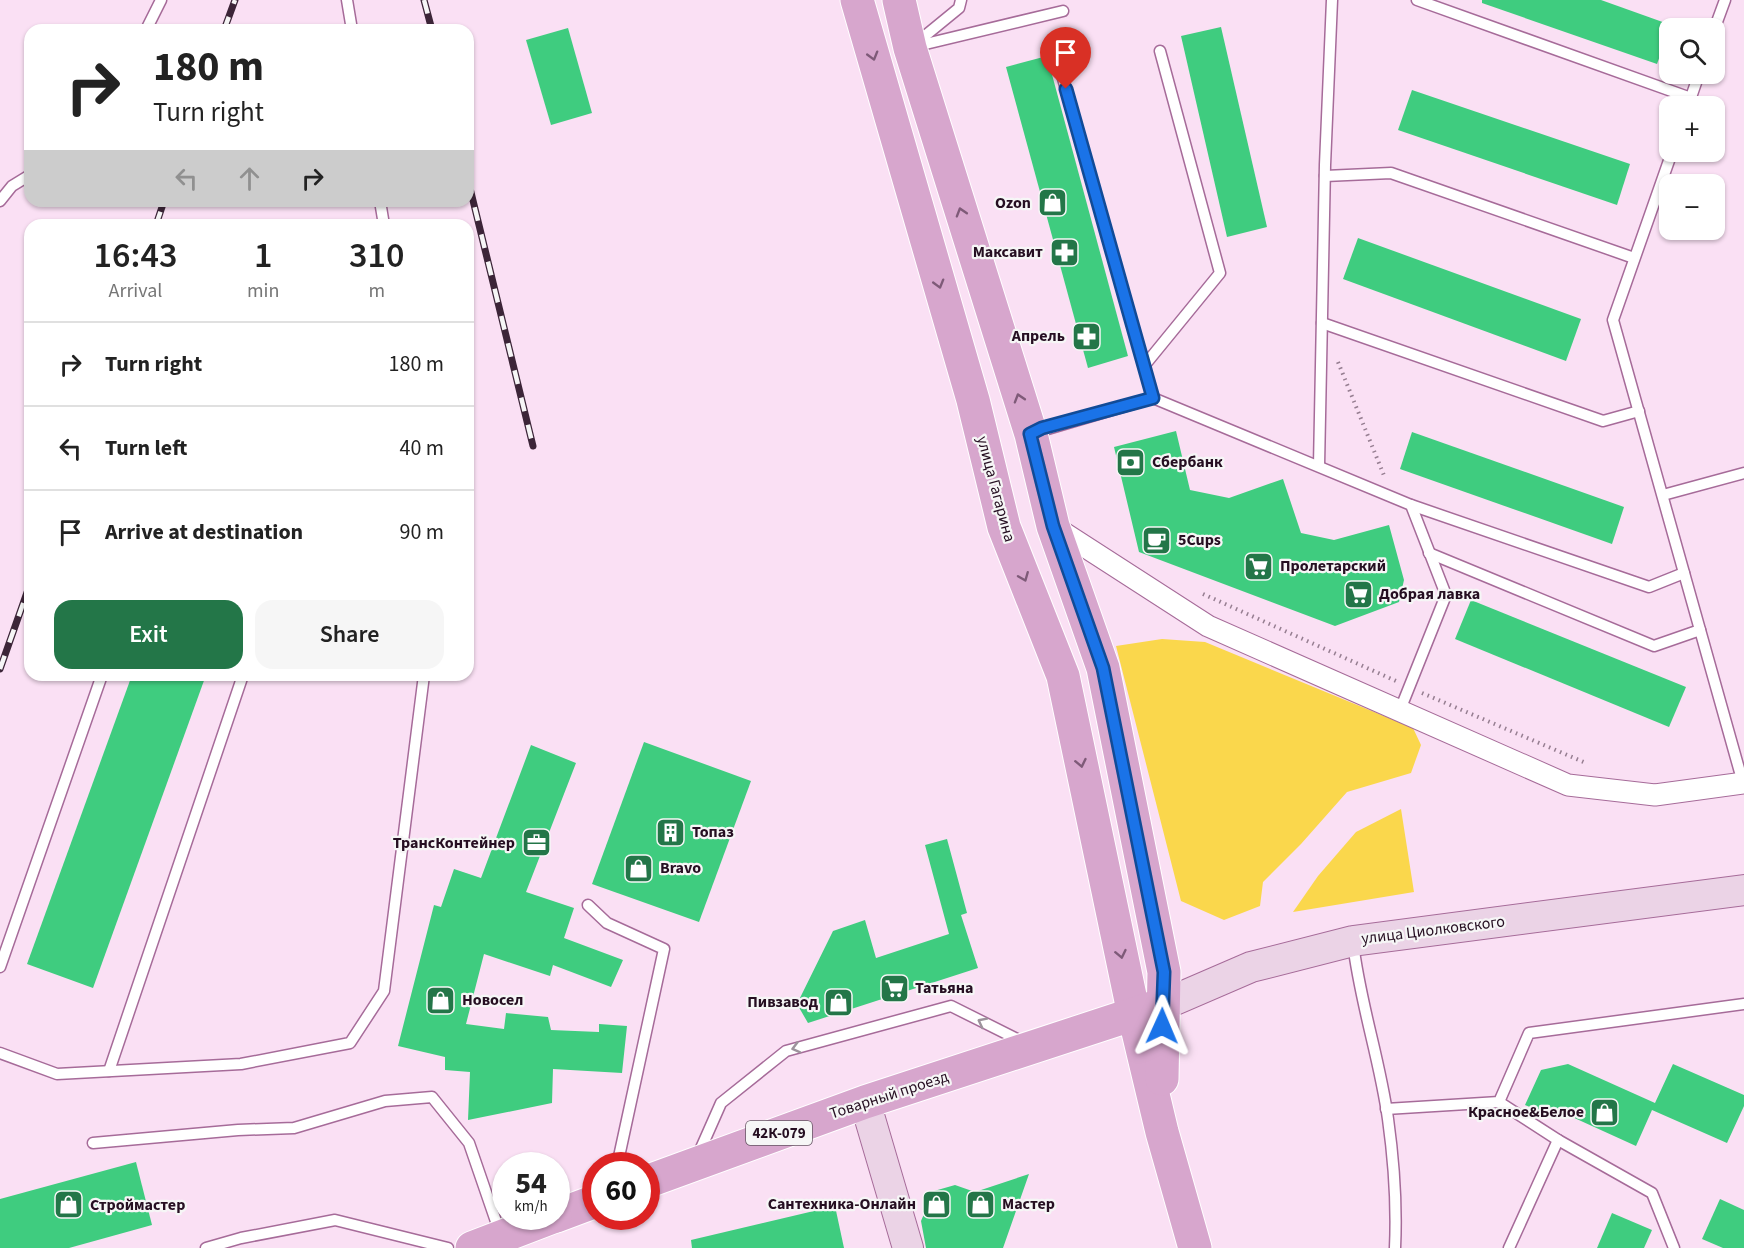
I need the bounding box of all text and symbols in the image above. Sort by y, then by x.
map controls [1659,18,1725,240]
button: search [1659,18,1725,84]
pin [1040,27,1091,89]
icon: arrive [1049,36,1082,69]
text: 180 m [153,37,264,97]
icon: right [54,48,132,126]
one-way arrow [866,50,878,61]
text: Turn right [153,93,264,132]
button: + [1659,96,1725,162]
icon: left [170,162,203,195]
icon: ahead [233,162,266,195]
icon: right [296,162,329,195]
button: − [1659,174,1725,240]
shop icon: Ozon [1036,187,1068,219]
place label: Ozon [995,192,1031,214]
one-way arrow [956,207,968,218]
text: 16:43 [94,230,177,281]
text: 1 [254,230,272,281]
text: 310 [349,230,404,281]
pharmacy icon: Максавит [1048,236,1080,268]
place label: Максавит [973,241,1043,263]
text: Arrival [109,277,162,305]
text: min [247,277,279,305]
text: m [368,277,385,305]
one-way arrow [932,278,944,289]
pharmacy icon: Апрель [1070,320,1102,352]
place label: Апрель [1011,325,1065,347]
icon: right [54,348,87,381]
text: Turn right [105,348,202,380]
text: 180 m [389,348,444,380]
one-way arrow [1014,393,1026,404]
icon: left [54,432,87,465]
text: Turn left [105,432,187,464]
text: 40 m [399,432,444,464]
street label: улица Гагарина [971,434,1021,544]
bank icon: Сбербанк [1115,446,1147,478]
place label: Сбербанк [1152,451,1223,473]
icon: arrive [54,516,87,549]
text: Arrive at destination [105,516,303,548]
text: 90 m [399,516,444,548]
cafe icon: 5Cups [1141,524,1173,556]
place label: 5Cups [1178,529,1221,551]
supermarket icon: Пролетарский [1243,550,1275,582]
place label: Пролетарский [1280,555,1386,577]
one-way arrow [1017,571,1029,582]
supermarket icon: Добрая лавка [1342,578,1374,610]
place label: Добрая лавка [1379,583,1480,605]
button: Exit [54,600,243,669]
button: Share [255,600,444,669]
one-way arrow [1074,758,1087,768]
building icon: Топаз [655,816,687,848]
place label: Топаз [692,821,734,843]
office icon: ТрансКонтейнер [520,827,552,859]
place label: ТрансКонтейнер [393,832,515,854]
shop icon: Bravo [623,852,655,884]
place label: Bravo [660,857,701,879]
street label: улица Циолковского [1360,910,1506,950]
one-way arrow [1114,948,1127,958]
supermarket icon: Татьяна [878,972,910,1004]
place label: Татьяна [915,977,973,999]
shop icon: Новосел [425,984,457,1016]
shop icon: Пивзавод [823,986,855,1018]
place label: Новосел [462,989,523,1011]
place label: Пивзавод [747,991,819,1013]
position arrow [1130,994,1194,1058]
one-way arrow [977,1017,988,1029]
one-way arrow [791,1041,802,1053]
street label: Товарный проезд [827,1065,952,1125]
shop icon: Красное&Белое [1589,1096,1621,1128]
place label: Красное&Белое [1468,1101,1584,1123]
road number: 42К-079 [746,1121,812,1145]
speed limit sign: 60 [582,1152,660,1230]
text: 54 [515,1162,547,1205]
shop icon: Сантехника-Онлайн [921,1188,953,1220]
shop icon: Мастер [965,1188,997,1220]
shop icon: Строймастер [53,1189,85,1221]
place label: Сантехника-Онлайн [768,1193,916,1215]
place label: Мастер [1002,1193,1055,1215]
place label: Строймастер [90,1194,185,1216]
text: km/h [514,1196,548,1217]

